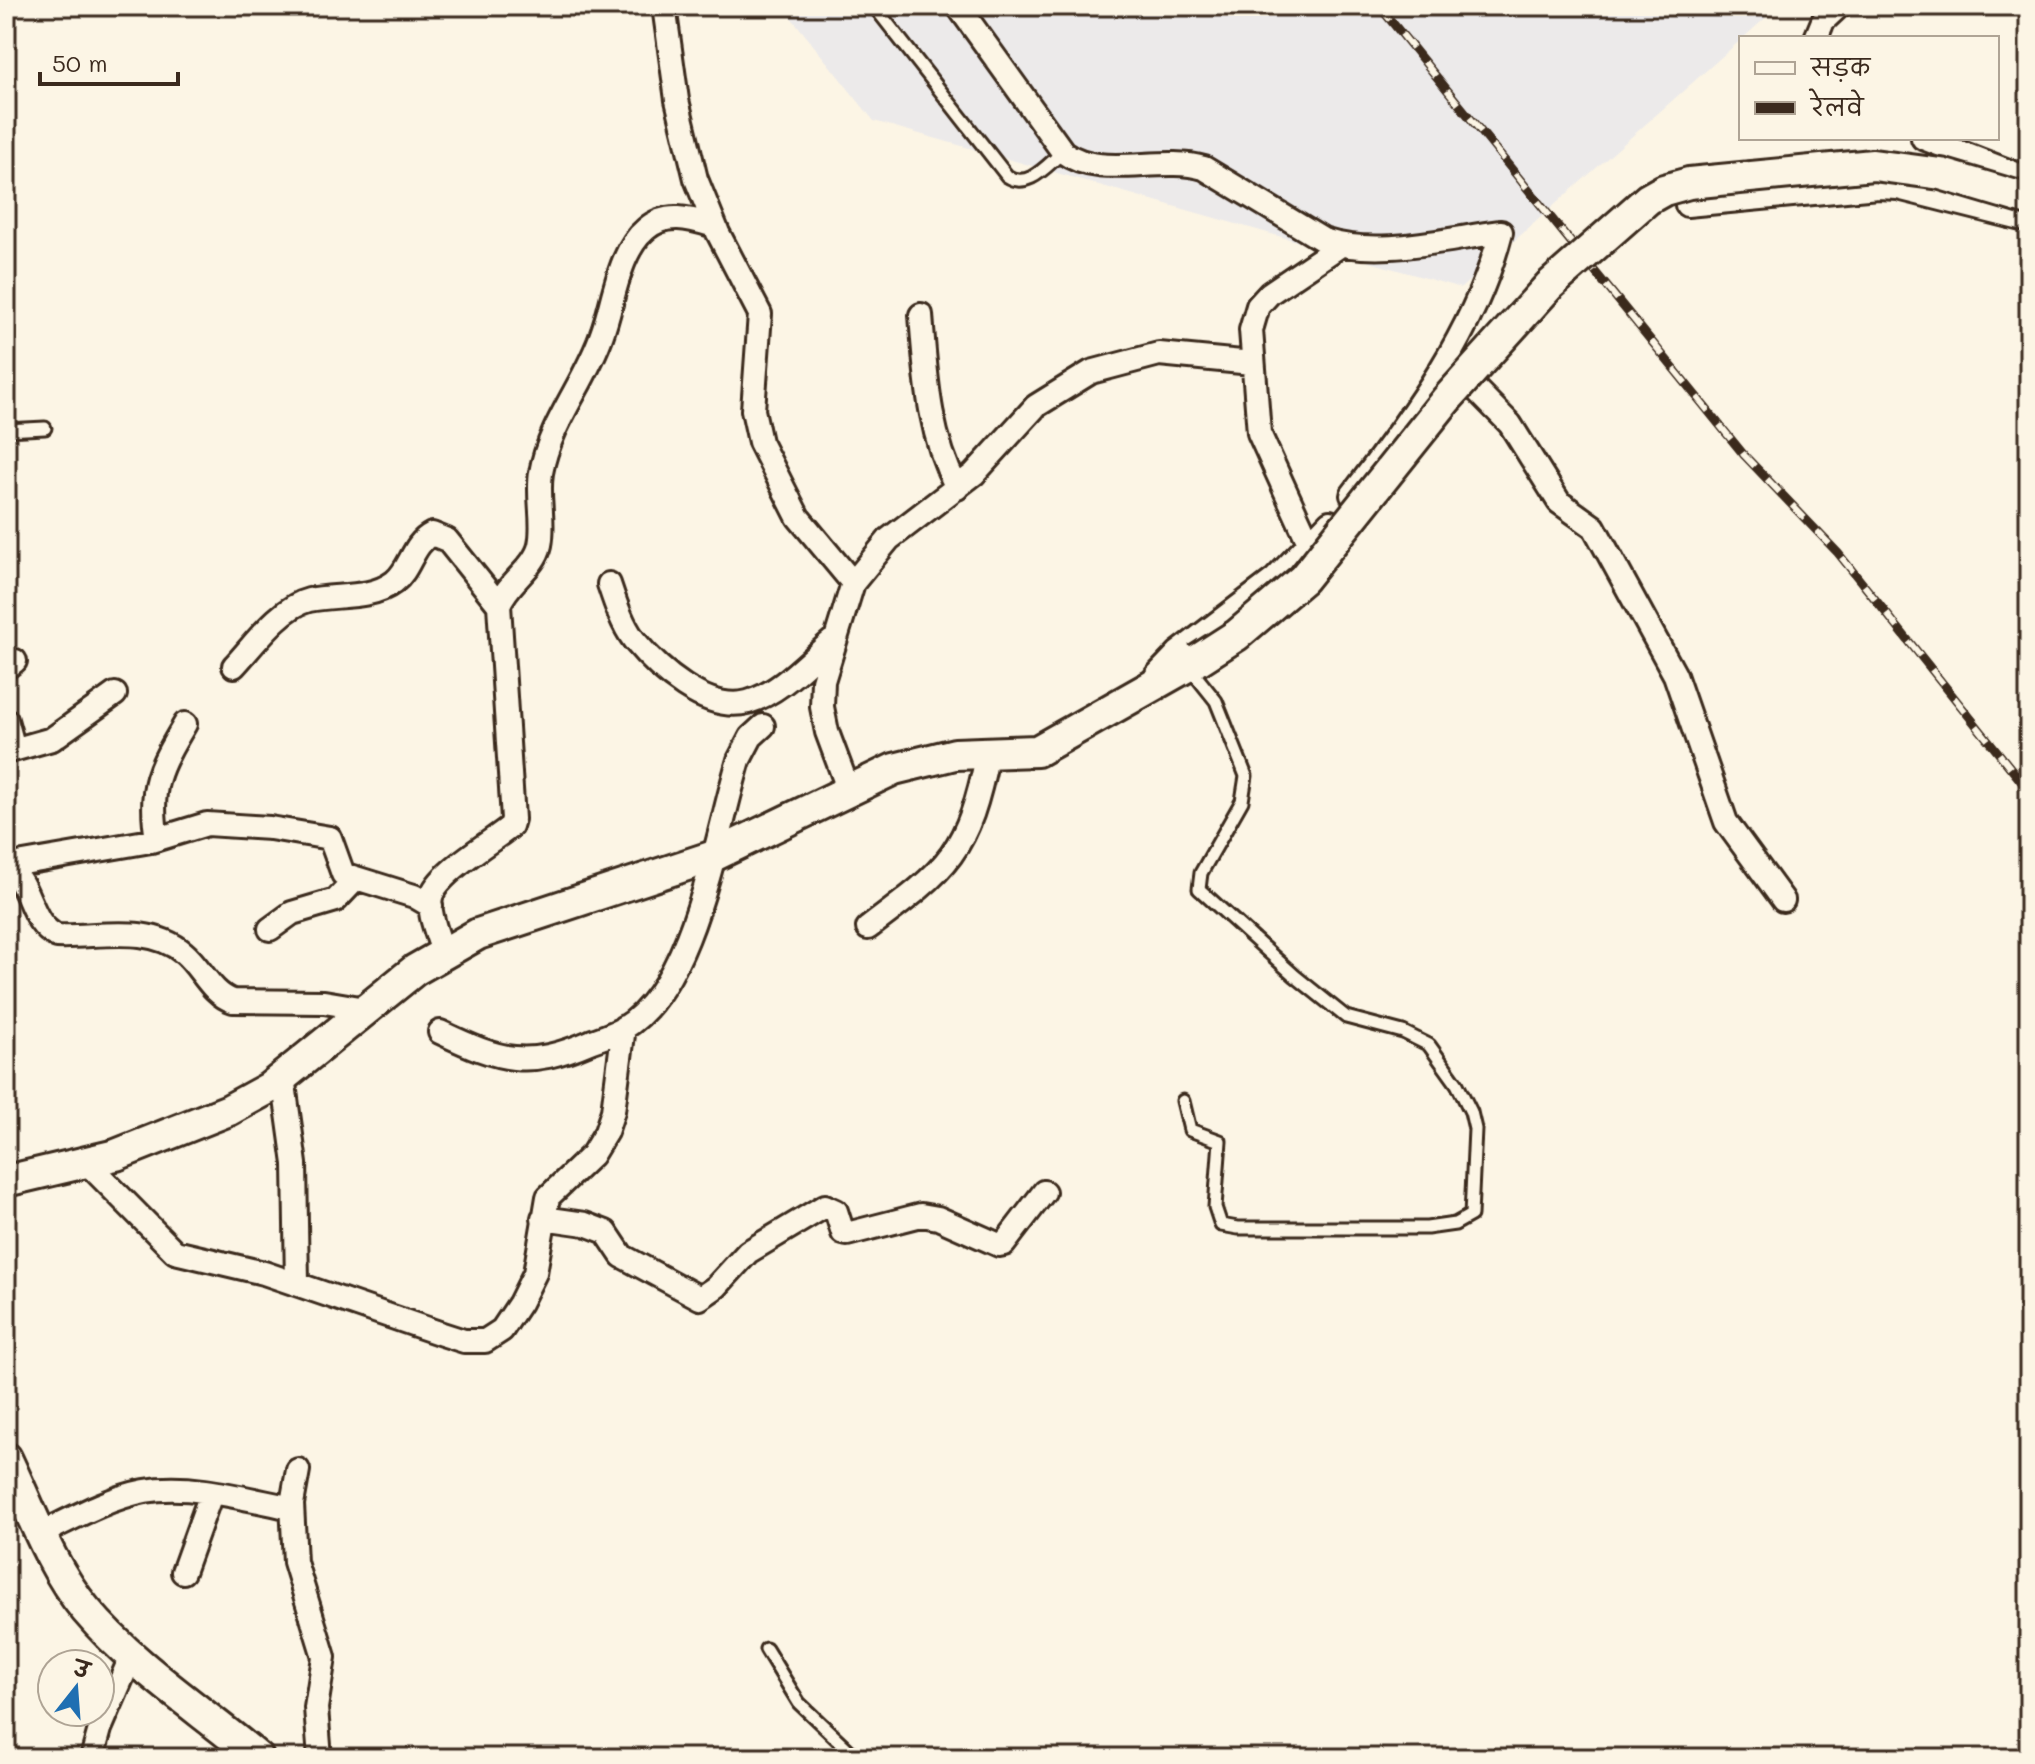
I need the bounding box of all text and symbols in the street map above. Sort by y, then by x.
scale bar [40,36,178,86]
legend [1739,36,1999,140]
text: 50 m [52,47,108,78]
text: सड़क [1809,51,1872,82]
text: रेलवे [1808,88,1865,122]
north arrow [36,1648,116,1728]
text: उ [69,1652,95,1685]

